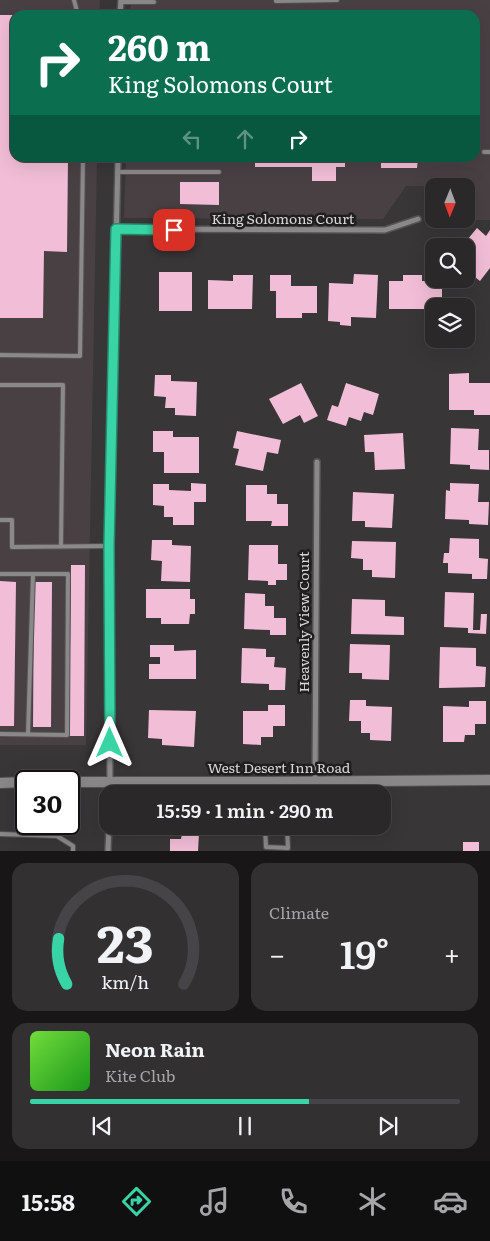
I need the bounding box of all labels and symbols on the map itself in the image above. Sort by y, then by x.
north arrow [425,178,475,228]
street label: King Solomons Court [212,208,355,228]
pin [153,209,195,251]
street label: Heavenly View Court [293,551,313,693]
position arrow [83,716,135,768]
street label: West Desert Inn Road [208,757,351,777]
speed limit sign: 30 [15,770,80,835]

